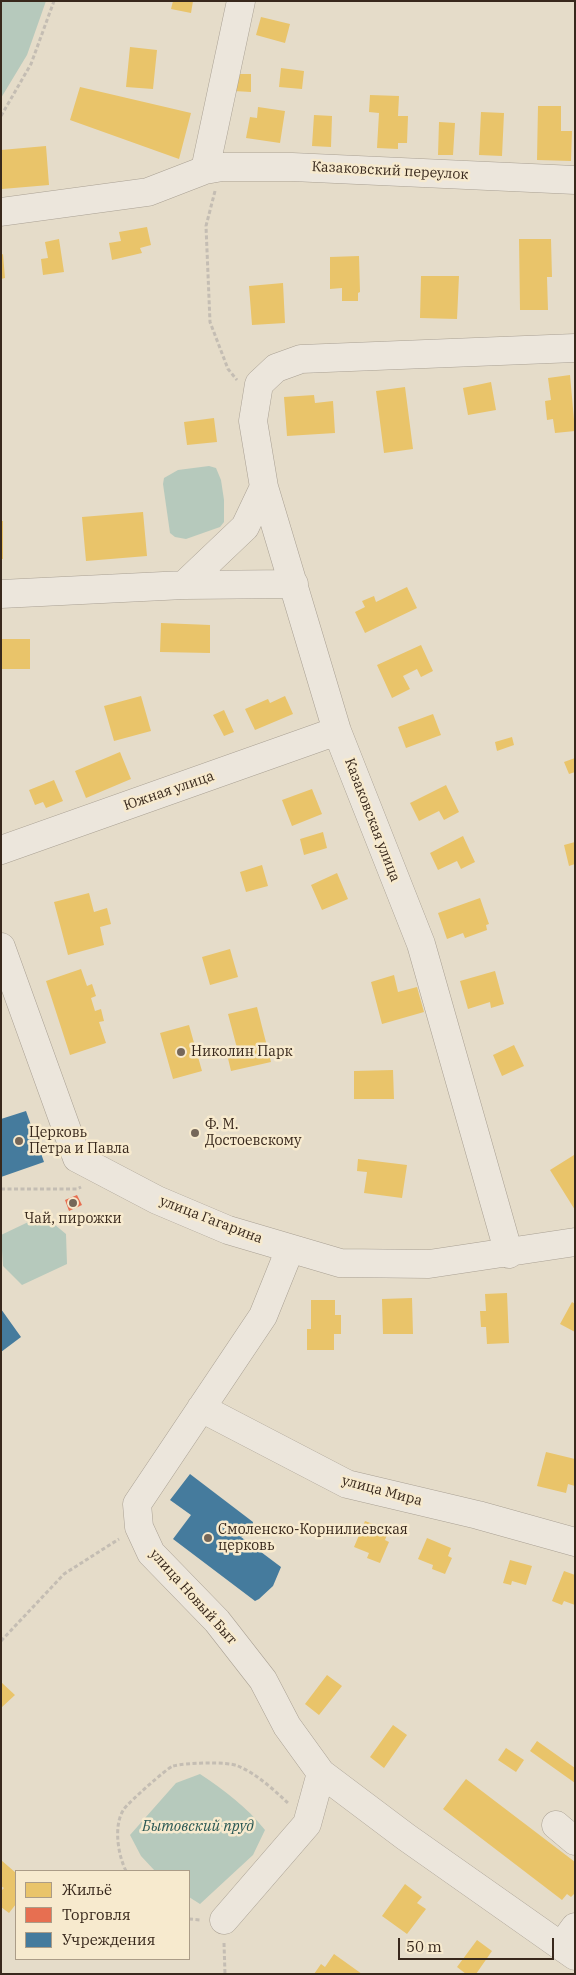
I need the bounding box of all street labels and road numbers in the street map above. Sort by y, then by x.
street label: Казаковский переулок [311,159,469,183]
street label: Казаковская улица [341,756,403,884]
street label: Южная улица [122,768,216,814]
street label: улица Гагарина [157,1193,265,1247]
street label: улица Мира [340,1472,424,1510]
street label: улица Новый Быт [146,1546,240,1648]

